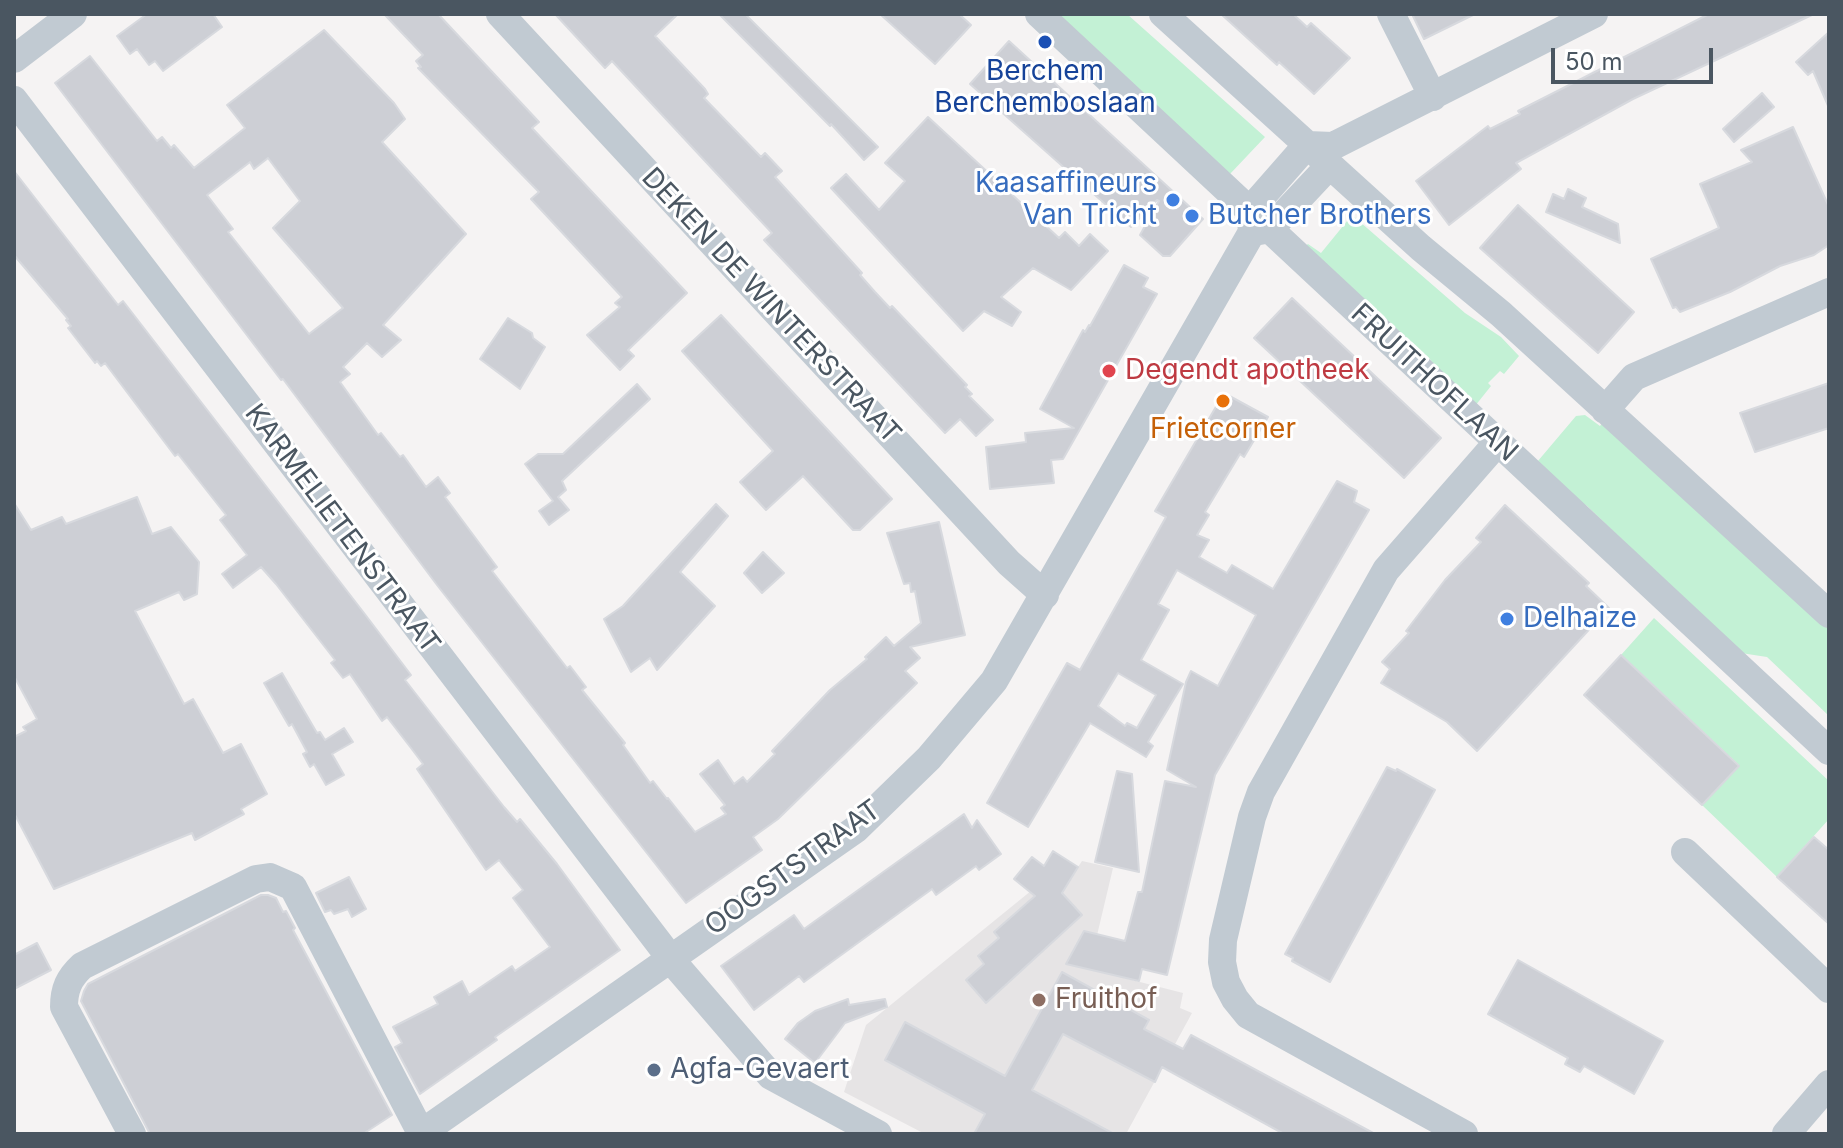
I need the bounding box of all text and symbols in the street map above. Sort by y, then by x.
scale bar [1555,32,1717,82]
marker: Berchem Berchemboslaan [1036,33,1054,51]
text: 50 m [1565,47,1623,76]
place label: Berchem Berchemboslaan [934,55,1156,121]
street label: DEKEN DE WINTERSTRAAT [634,161,908,451]
place label: Kaasaffineurs Van Tricht [975,167,1157,233]
marker: Kaasaffineurs Van Tricht [1164,191,1182,209]
place label: Butcher Brothers [1208,199,1432,233]
marker: Butcher Brothers [1183,207,1201,225]
street label: FRUITHOFLAAN [1344,297,1524,469]
place label: Degendt apotheek [1125,354,1370,388]
marker: Degendt apotheek [1100,362,1118,380]
marker: Frietcorner [1214,392,1232,410]
street label: KARMELIETENSTRAAT [237,398,447,660]
place label: Frietcorner [1150,413,1296,447]
place label: Delhaize [1523,602,1637,636]
marker: Delhaize [1498,610,1516,628]
street label: OOGSTSTRAAT [699,793,887,943]
place label: Fruithof [1055,983,1157,1017]
marker: Fruithof [1030,991,1048,1009]
place label: Agfa-Gevaert [670,1053,849,1087]
marker: Agfa-Gevaert [645,1061,663,1079]

